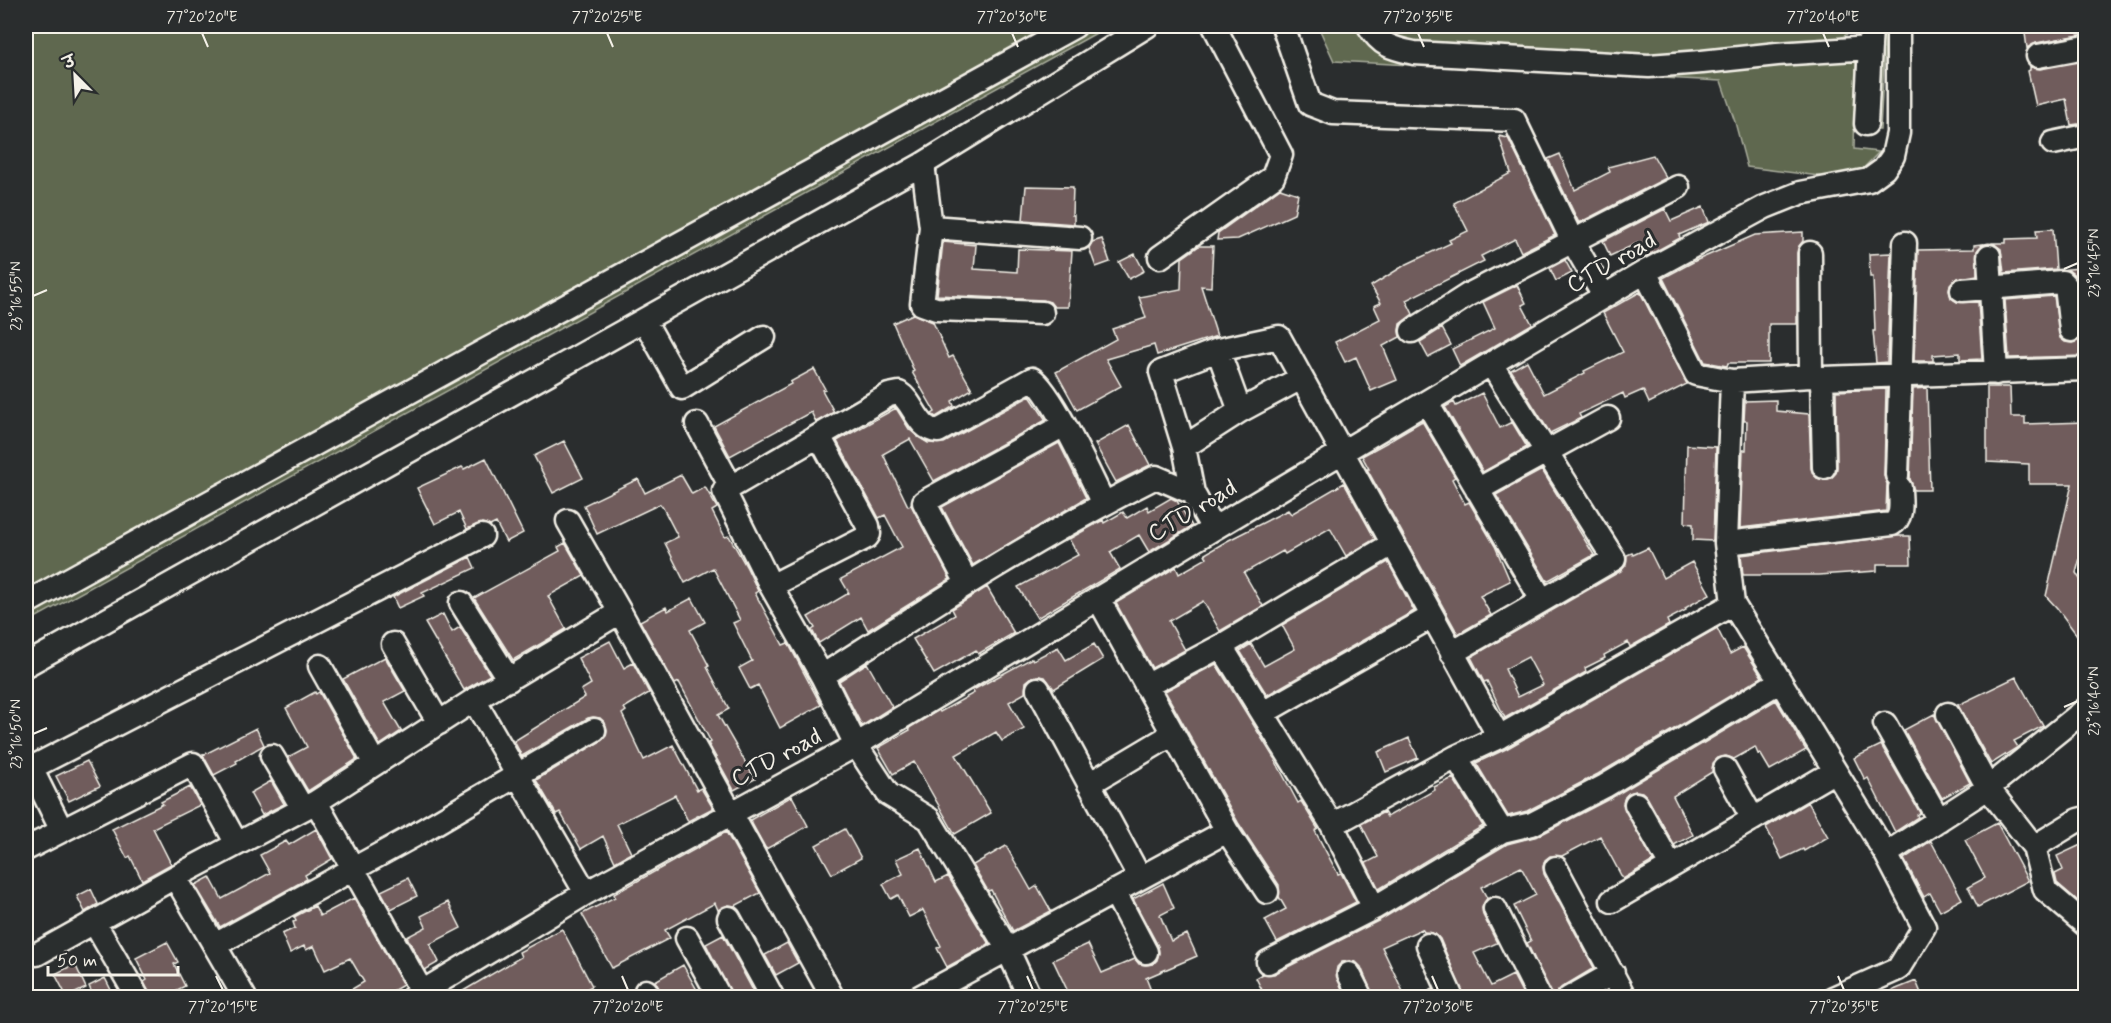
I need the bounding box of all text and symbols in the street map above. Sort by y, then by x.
text: 77°20'20"E [167,8,238,28]
text: 77°20'25"E [572,8,642,28]
text: 77°20'30"E [977,8,1047,28]
text: 77°20'35"E [1383,8,1453,28]
text: 77°20'40"E [1787,8,1859,28]
north arrow [45,45,105,105]
text: उ [59,50,80,75]
street label: CTD road [1561,225,1662,301]
text: 23°16'45"N [2085,228,2105,298]
text: 23°16'55"N [7,261,27,331]
street label: CTD road [1143,473,1243,550]
text: 23°16'40"N [2085,666,2105,736]
text: 23°16'50"N [7,699,27,769]
street label: CTD road [726,721,828,795]
scale bar [48,939,178,977]
text: 50 m [57,949,97,973]
text: 77°20'15"E [188,998,258,1018]
text: 77°20'20"E [593,998,664,1018]
text: 77°20'25"E [998,998,1068,1018]
text: 77°20'30"E [1403,998,1473,1018]
text: 77°20'35"E [1809,998,1879,1018]

